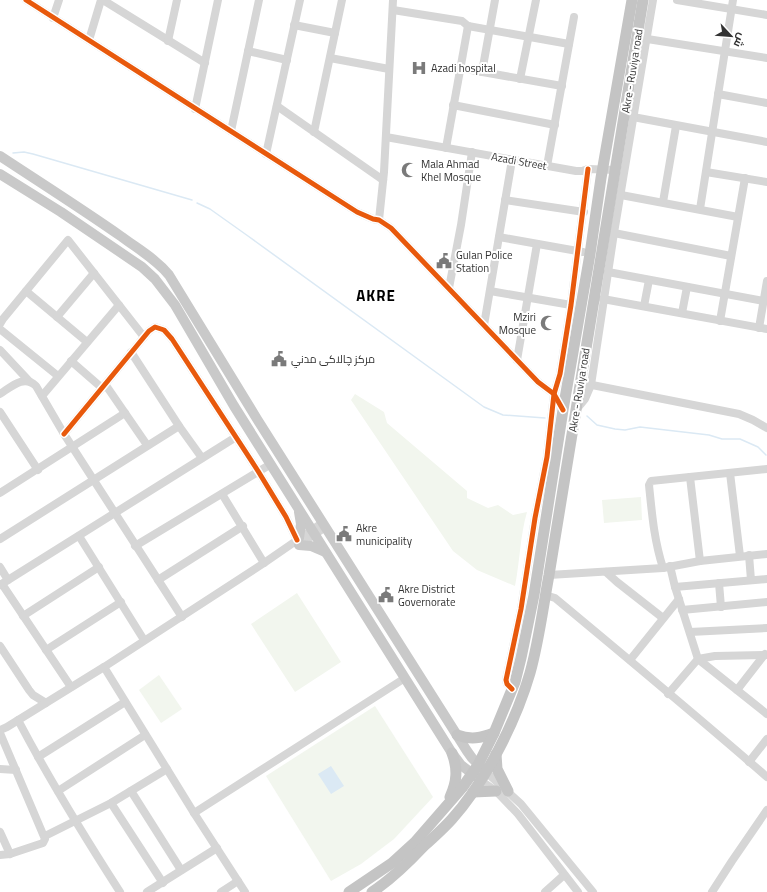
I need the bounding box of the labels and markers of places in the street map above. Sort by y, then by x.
hospital icon: Azadi hospital [410,59,428,77]
place label: Azadi hospital [431,60,496,76]
place label: Mala Ahmad Khel Mosque [421,156,481,185]
mosque icon: Mala Ahmad Khel Mosque [400,161,418,179]
place label: Gulan Police Station [456,247,513,276]
public building icon: Gulan Police Station [435,252,453,270]
place label: Mziri Mosque [499,309,536,338]
mosque icon: Mziri Mosque [539,314,557,332]
public building icon: مركز چالاکى مدني [270,350,288,368]
place label: مركز چالاکى مدني [291,351,375,368]
place label: Akre municipality [356,520,413,549]
public building icon: Akre municipality [335,525,353,543]
place label: Akre District Governorate [398,581,456,610]
public building icon: Akre District Governorate [377,586,395,604]

